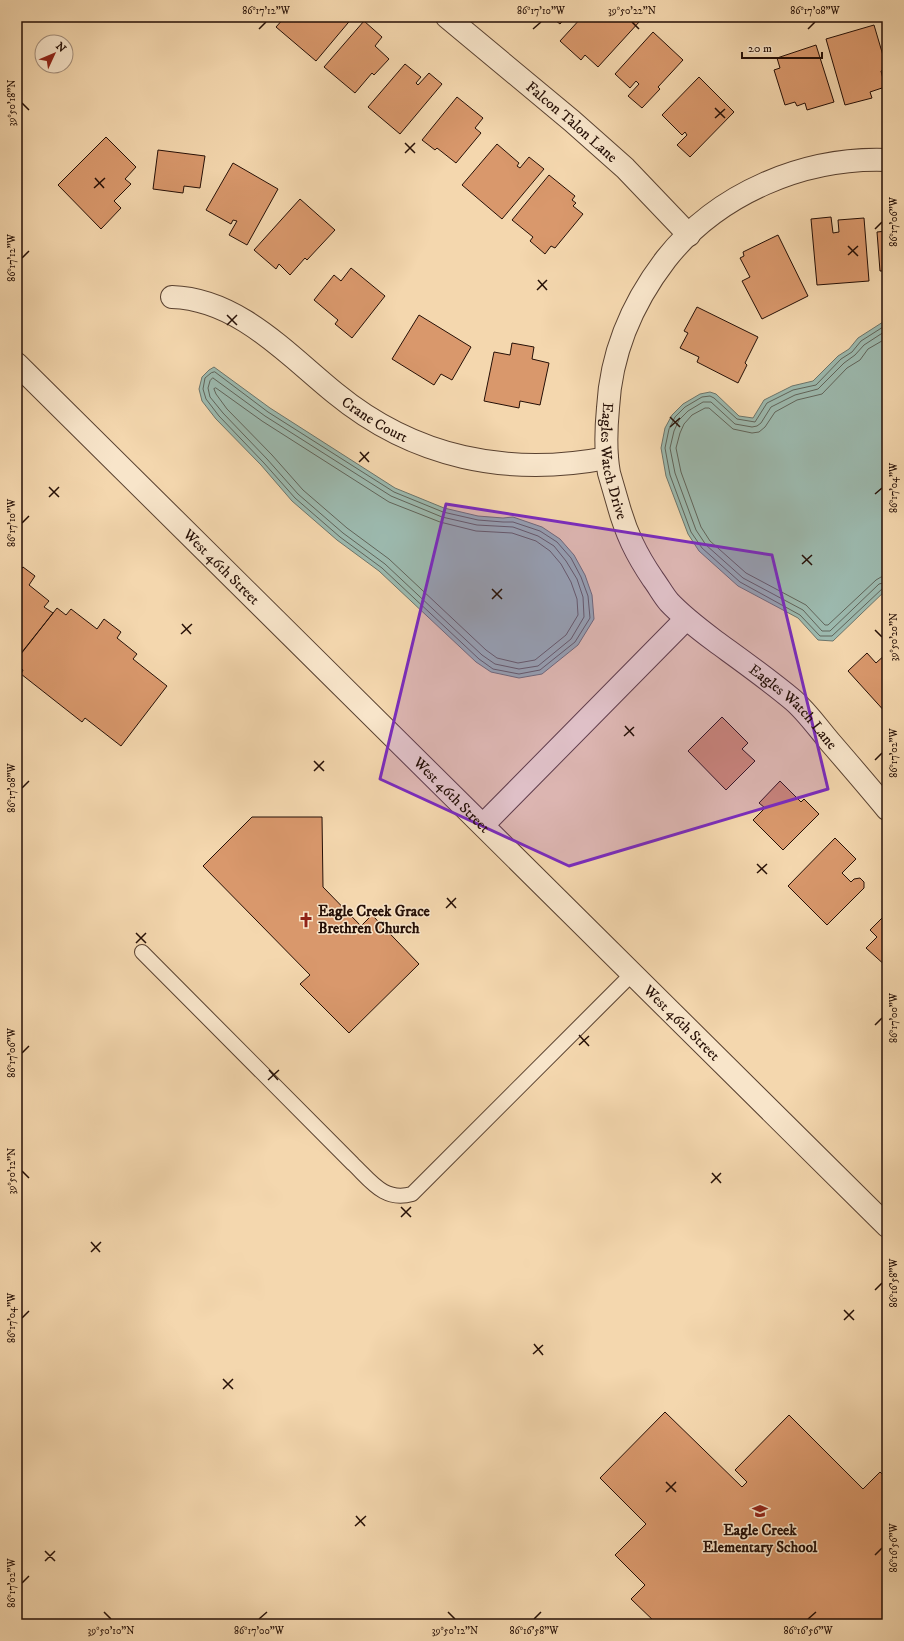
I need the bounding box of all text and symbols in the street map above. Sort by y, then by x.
text: 86°17'12"W [242,5,291,17]
text: 86°17'10"W [517,5,566,17]
text: 39°50'22"N [608,5,656,17]
text: 86°17'08"W [790,5,841,17]
north arrow [34,34,74,74]
scale bar [742,34,822,60]
text: N [52,40,69,56]
text: 20 m [748,41,772,56]
street label: Falcon Talon Lane [522,77,622,166]
text: 39°50'18"N [6,80,18,126]
text: 86°17'06"W [888,196,900,247]
text: 86°17'12"W [6,233,18,282]
street label: Crane Court [338,392,411,447]
street label: Eagles Watch Drive [597,402,632,522]
text: 86°17'04"W [888,462,900,513]
text: 86°17'10"W [6,498,18,547]
street label: West 46th Street [179,524,264,609]
text: 39°50'20"N [888,613,900,661]
street label: Eagles Watch Lane [745,660,842,753]
text: 86°17'02"W [888,727,900,778]
street label: West 46th Street [409,752,494,837]
text: 86°17'08"W [6,762,18,813]
place label: Eagle Creek Grace Brethren Church [318,902,431,938]
church icon: Eagle Creek Grace Brethren Church [297,911,315,929]
street label: West 46th Street [639,980,724,1065]
text: 86°17'00"W [888,992,900,1043]
text: 86°17'06"W [6,1027,18,1078]
text: 39°50'12"N [6,1148,18,1194]
text: 86°16'58"W [888,1258,900,1307]
text: 86°17'04"W [6,1292,18,1343]
school or university icon: Eagle Creek Elementary School [751,1502,769,1520]
place label: Eagle Creek Elementary School [703,1521,818,1557]
text: 86°16'56"W [888,1523,900,1573]
text: 86°17'02"W [6,1557,18,1608]
text: 39°50'10"N [87,1625,135,1637]
text: 86°17'00"W [234,1625,285,1637]
text: 39°50'12"N [432,1625,478,1637]
text: 86°16'58"W [510,1625,559,1637]
text: 86°16'56"W [783,1625,833,1637]

